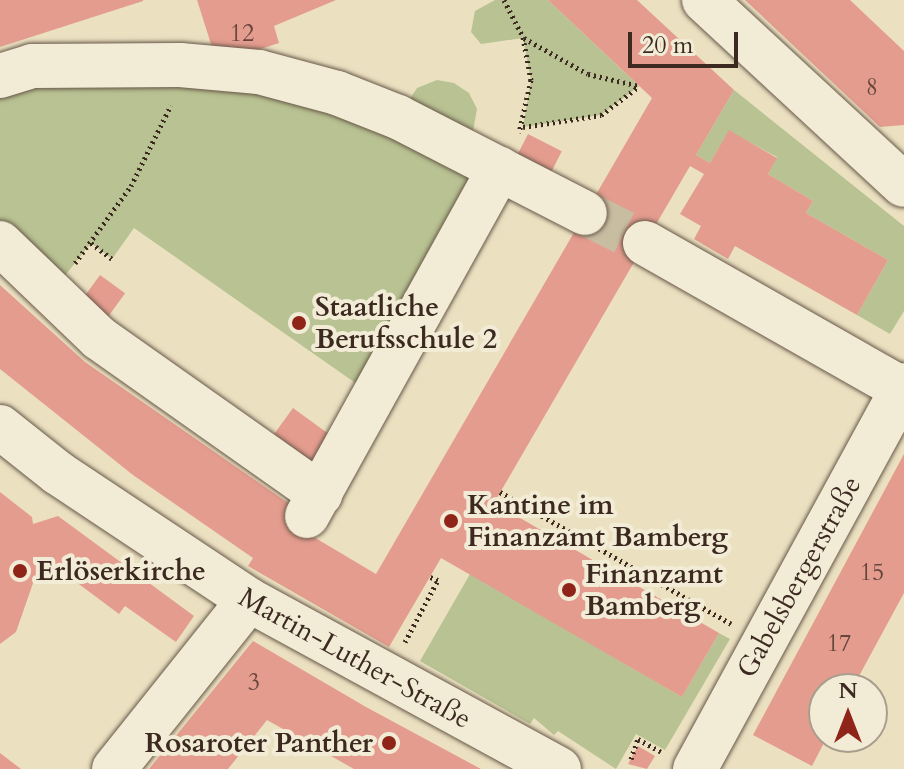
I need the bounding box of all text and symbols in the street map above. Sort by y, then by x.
scale bar [632,16,742,66]
house number: 12 [230,20,254,48]
text: 20 m [642,29,693,62]
house number: 8 [866,74,878,102]
place label: Staatliche Berufsschule 2 [315,290,497,356]
marker: Staatliche Berufsschule 2 [290,314,308,332]
street label: Gabelsbergerstraße [730,470,868,684]
place label: Kantine im Finanzamt Bamberg [467,488,728,554]
marker: Kantine im Finanzamt Bamberg [442,512,460,530]
place label: Erlöserkirche [36,554,206,588]
place label: Finanzamt Bamberg [585,557,723,623]
house number: 15 [860,559,884,587]
marker: Erlöserkirche [11,562,29,580]
street label: Martin-Luther-Straße [233,580,477,736]
marker: Finanzamt Bamberg [560,581,578,599]
house number: 17 [827,630,851,658]
house number: 3 [248,669,260,697]
north arrow [808,673,888,753]
text: N [838,676,858,706]
place label: Rosaroter Panther [144,726,373,760]
marker: Rosaroter Panther [380,734,398,752]

